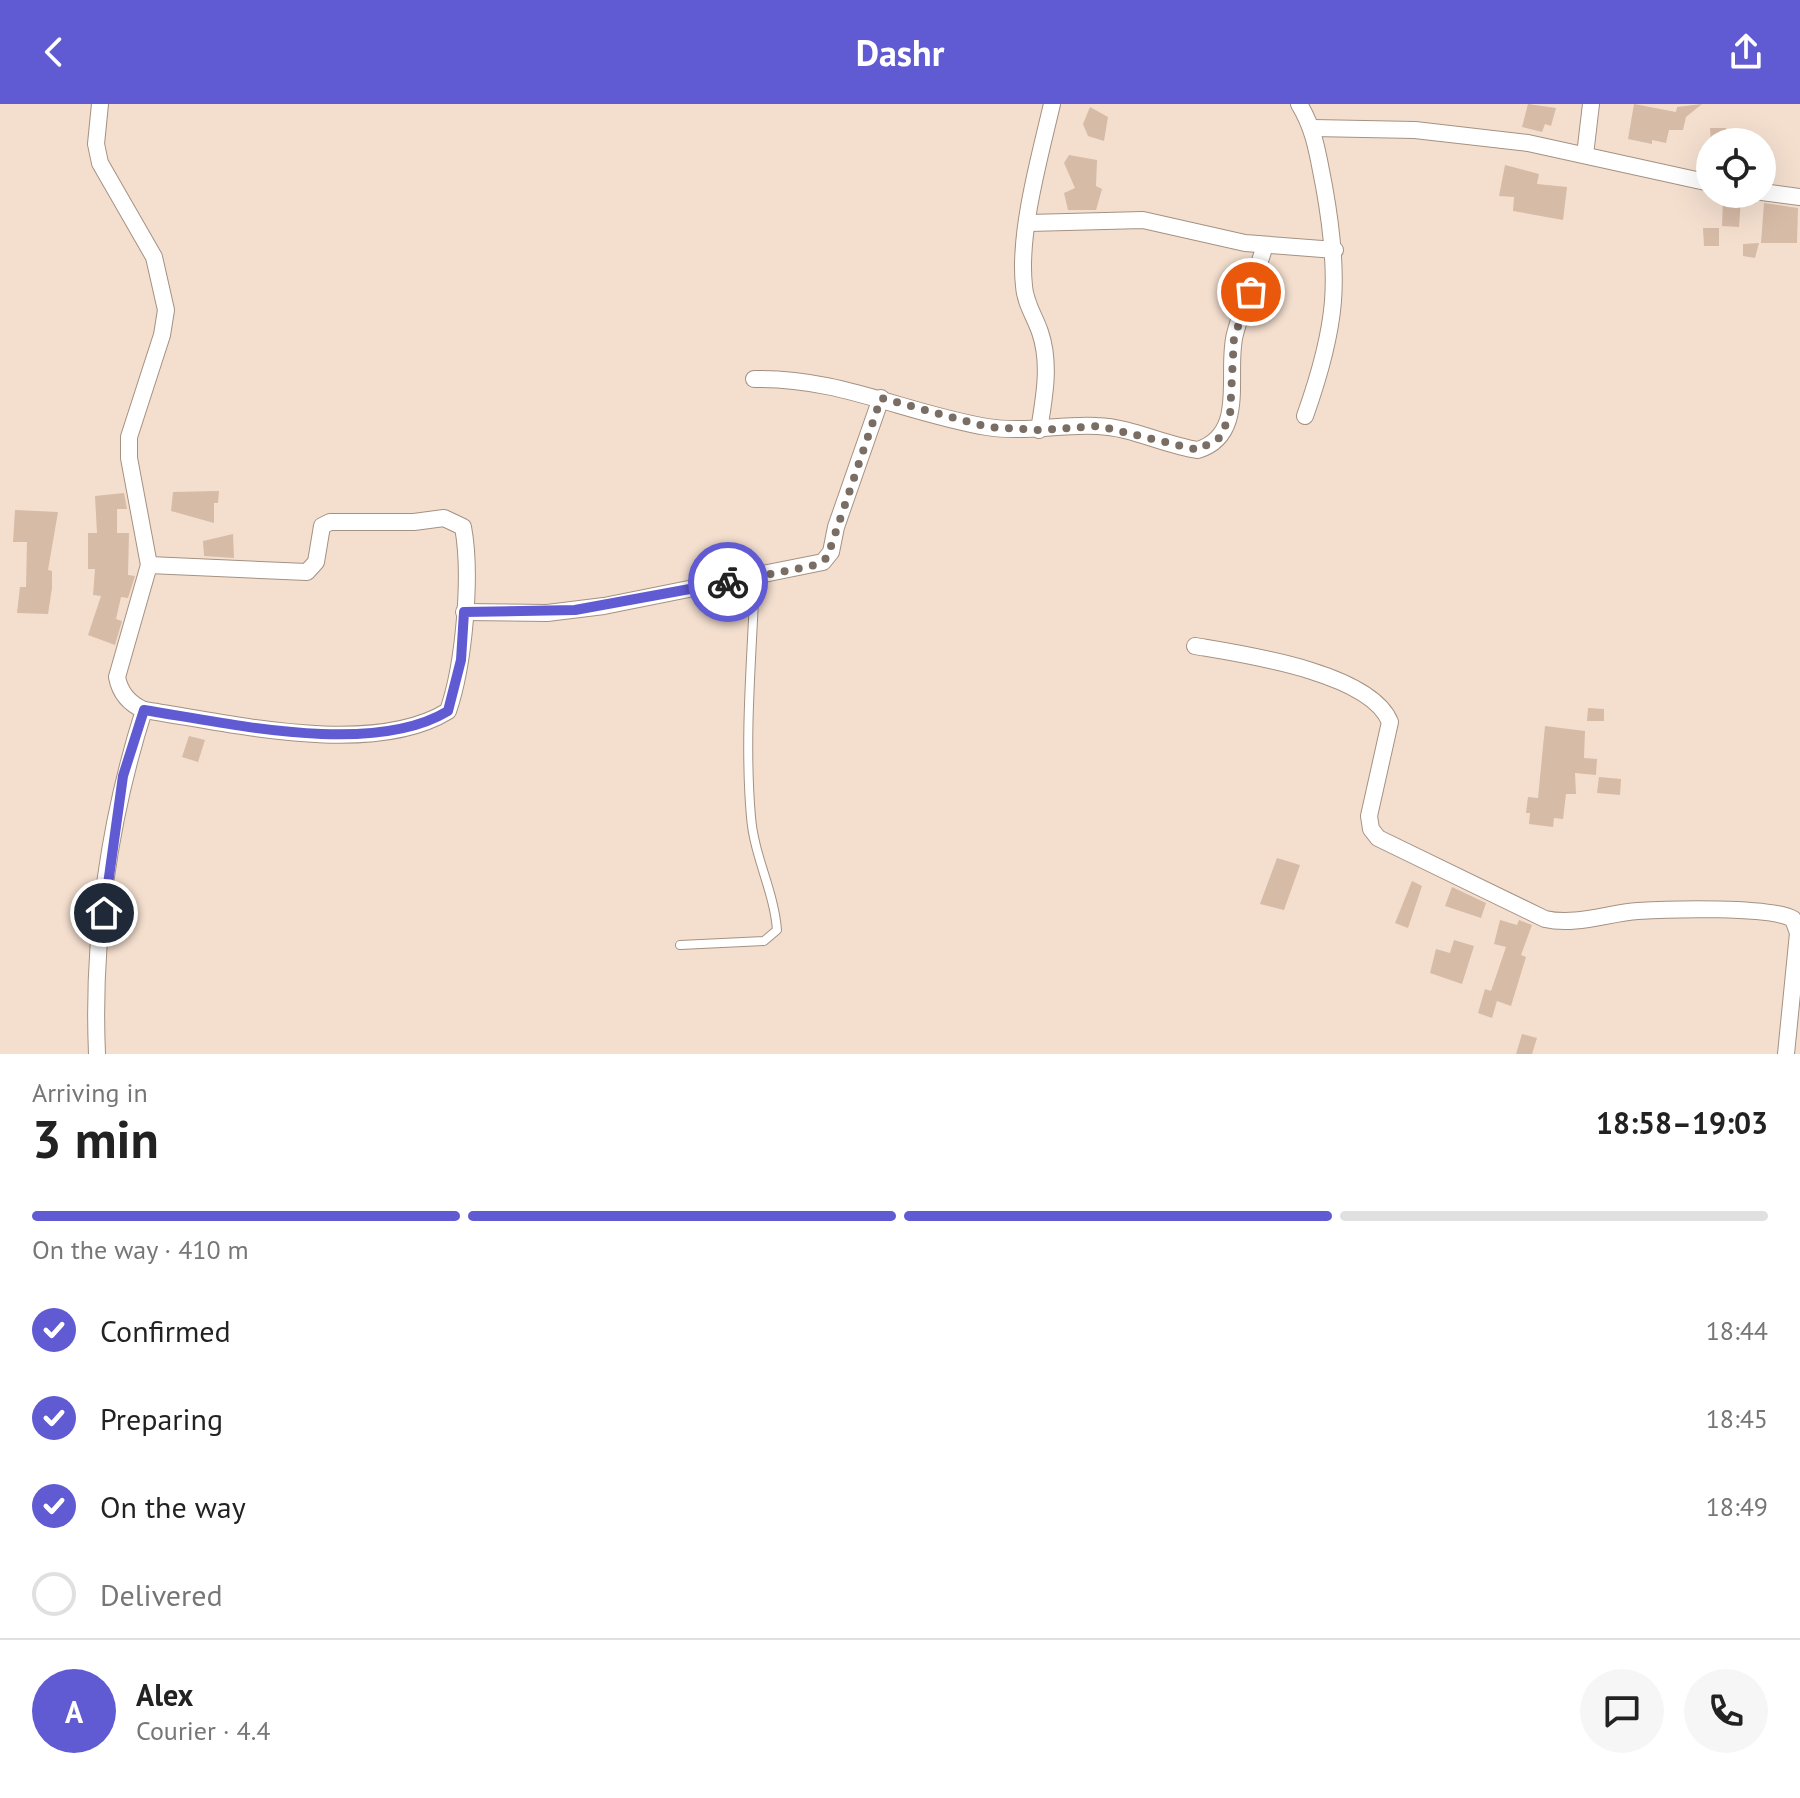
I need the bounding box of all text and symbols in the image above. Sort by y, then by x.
text: Dashr [856,29,944,76]
icon: back [32,30,76,74]
icon: share [1724,30,1768,74]
map controls [1696,128,1776,208]
button: locate [1696,128,1776,208]
pin [1217,258,1285,326]
icon: bag [1229,270,1273,314]
courier [688,542,768,622]
icon: bike [706,560,750,604]
pin [70,879,138,947]
icon: home [82,891,126,935]
text: Arriving in [32,1076,148,1109]
text: 18:58–19:03 [1596,1103,1768,1142]
text: 3 min [32,1105,159,1172]
text: On the way · 410 m [32,1233,249,1266]
icon: check [32,1308,76,1352]
text: Confirmed [100,1311,231,1350]
text: 18:44 [1706,1314,1768,1347]
icon: check [32,1396,76,1440]
text: Preparing [100,1399,223,1438]
text: 18:45 [1706,1402,1768,1435]
icon: check [32,1484,76,1528]
text: On the way [100,1487,246,1526]
text: 18:49 [1706,1490,1768,1523]
text: Delivered [100,1575,223,1614]
button: chat [1580,1669,1664,1753]
button: phone [1684,1669,1768,1753]
text: Alex [136,1675,193,1714]
text: A [65,1692,83,1731]
text: Courier · 4.4 [136,1714,270,1747]

